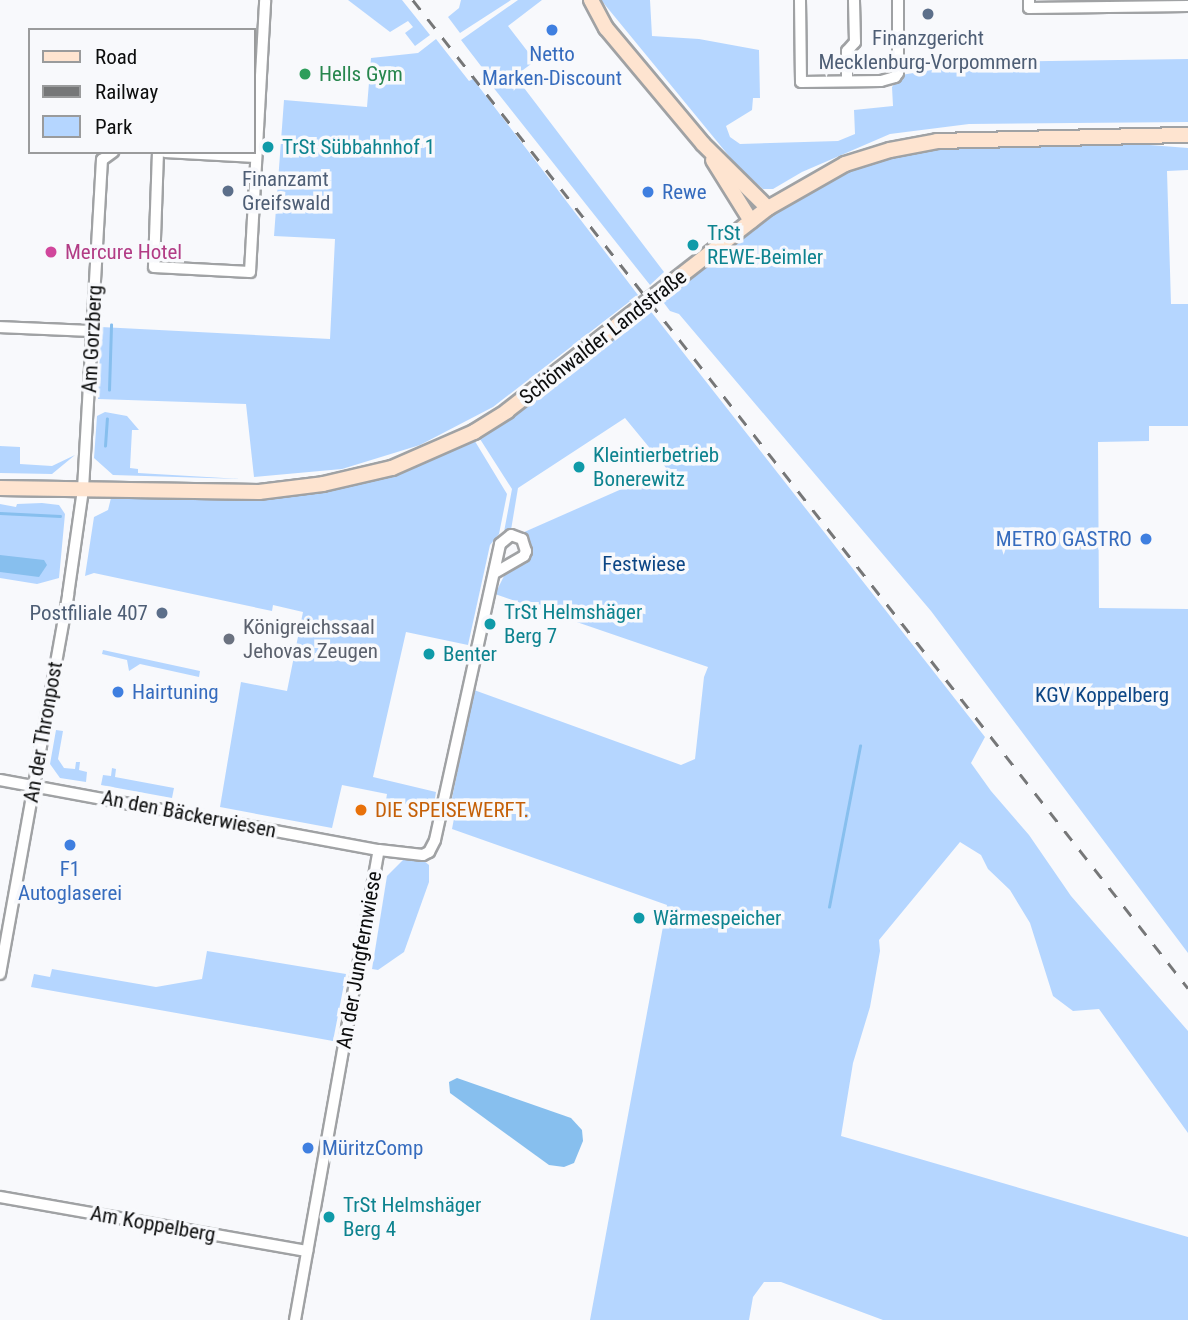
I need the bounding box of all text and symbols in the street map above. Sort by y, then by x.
marker: Finanzgericht Mecklenburg-Vorpommern [920,6,936,22]
marker: Netto Marken-Discount [544,22,560,38]
place label: Finanzgericht Mecklenburg-Vorpommern [818,25,1038,75]
legend [28,28,256,154]
place label: Netto Marken-Discount [482,41,622,91]
text: Road [95,45,137,69]
place label: Hells Gym [319,61,403,87]
marker: Hells Gym [297,66,313,82]
text: Railway [95,80,158,104]
text: Park [95,115,132,139]
place label: TrSt Sübbahnhof 1 [282,134,435,160]
marker: TrSt Sübbahnhof 1 [260,139,276,155]
place label: Finanzamt Greifswald [242,166,330,216]
place label: Rewe [662,179,706,205]
marker: Finanzamt Greifswald [220,183,236,199]
marker: Rewe [640,184,656,200]
place label: TrSt REWE-Beimler [707,220,823,270]
marker: TrSt REWE-Beimler [685,237,701,253]
place label: Mercure Hotel [65,239,182,265]
marker: Mercure Hotel [43,244,59,260]
street label: Schönwalder Landstraße [515,264,691,410]
street label: Am Gorzberg [77,284,107,394]
place label: Kleintierbetrieb Bonerewitz [593,442,719,492]
marker: Kleintierbetrieb Bonerewitz [571,459,587,475]
place label: METRO GASTRO [996,526,1132,552]
marker: METRO GASTRO [1138,531,1154,547]
park label: Festwiese [602,551,686,577]
place label: TrSt Helmshäger Berg 7 [504,599,642,649]
place label: Postfiliale 407 [30,600,148,626]
marker: Postfiliale 407 [154,605,170,621]
place label: Königreichssaal Jehovas Zeugen [243,614,378,664]
marker: TrSt Helmshäger Berg 7 [482,616,498,632]
marker: Königreichssaal Jehovas Zeugen [221,631,237,647]
place label: Benter [443,641,497,667]
marker: Benter [421,646,437,662]
street label: An der Thronpost [18,659,68,805]
place label: Hairtuning [132,679,219,705]
park label: KGV Koppelberg [1035,682,1169,708]
marker: Hairtuning [110,684,126,700]
street label: An den Bäckerwiesen [100,785,278,843]
place label: DIE SPEISEWERFT. [375,797,529,823]
marker: DIE SPEISEWERFT. [353,802,369,818]
marker: F1 Autoglaserei [62,837,78,853]
place label: F1 Autoglaserei [18,856,122,906]
street label: An der Jungfernwiese [331,869,387,1051]
place label: Wärmespeicher [653,905,781,931]
marker: Wärmespeicher [631,910,647,926]
place label: MüritzComp [322,1135,423,1161]
marker: MüritzComp [300,1140,316,1156]
place label: TrSt Helmshäger Berg 4 [343,1192,481,1242]
street label: Am Koppelberg [88,1201,218,1247]
marker: TrSt Helmshäger Berg 4 [321,1209,337,1225]

